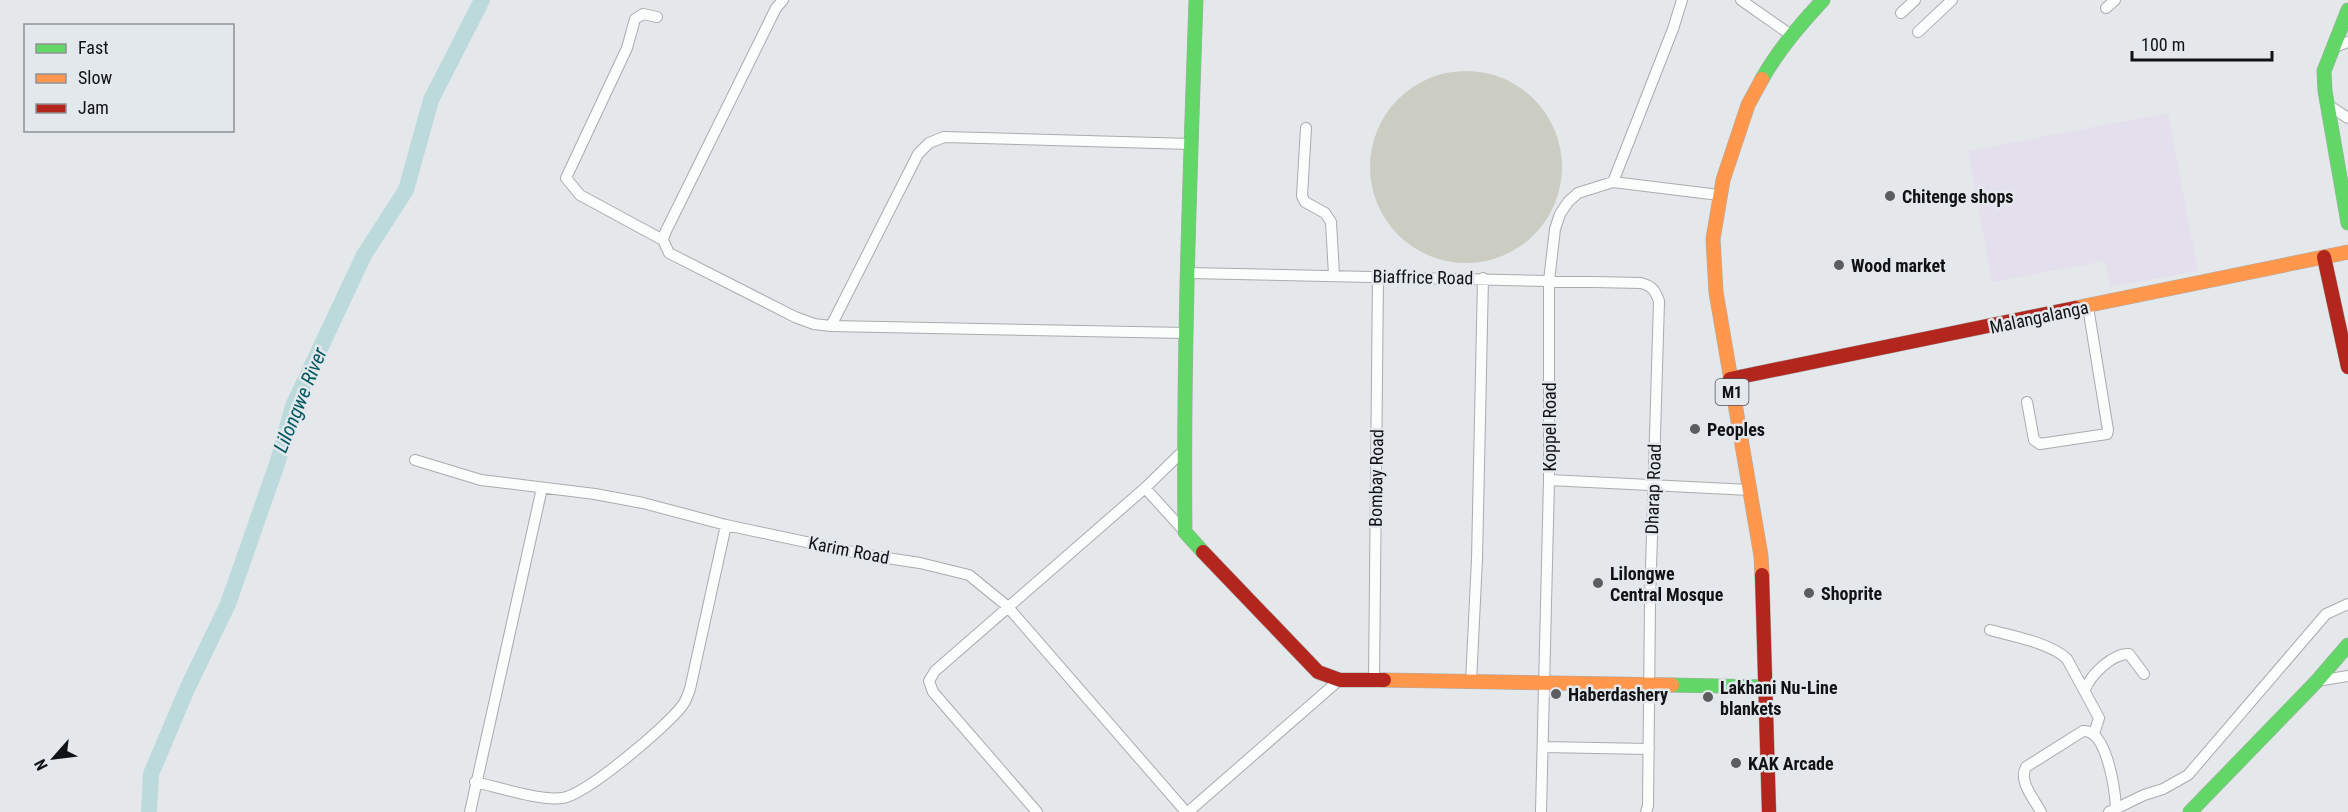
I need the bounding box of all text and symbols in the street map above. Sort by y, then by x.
legend [24,24,234,132]
scale bar [2132,24,2272,62]
text: 100 m [2141,34,2185,55]
text: Fast [78,37,109,58]
text: Slow [78,67,113,88]
text: Jam [78,97,109,118]
place label: Chitenge shops [1902,186,2014,207]
marker: Chitenge shops [1883,189,1897,203]
place label: Wood market [1851,255,1946,276]
marker: Wood market [1832,258,1846,272]
street label: Biaffrice Road [1373,266,1473,288]
street label: Malangalanga [1988,296,2090,338]
water label: Lilongwe River [268,343,332,456]
road number: M1 [1716,379,1748,405]
street label: Koppel Road [1539,382,1560,472]
place label: Peoples [1707,419,1765,440]
marker: Peoples [1688,422,1702,436]
street label: Bombay Road [1365,429,1387,527]
street label: Dharap Road [1641,443,1665,535]
street label: Karim Road [807,532,891,568]
place label: Lilongwe Central Mosque [1610,563,1724,605]
marker: Lilongwe Central Mosque [1591,576,1605,590]
place label: Shoprite [1821,583,1882,604]
marker: Shoprite [1802,586,1816,600]
place label: Lakhani Nu-Line blankets [1720,677,1838,719]
place label: Haberdashery [1568,684,1668,705]
marker: Haberdashery [1549,687,1563,701]
marker: Lakhani Nu-Line blankets [1701,690,1715,704]
north arrow [24,728,84,788]
place label: KAK Arcade [1748,753,1834,774]
text: N [31,756,52,774]
marker: KAK Arcade [1729,756,1743,770]

